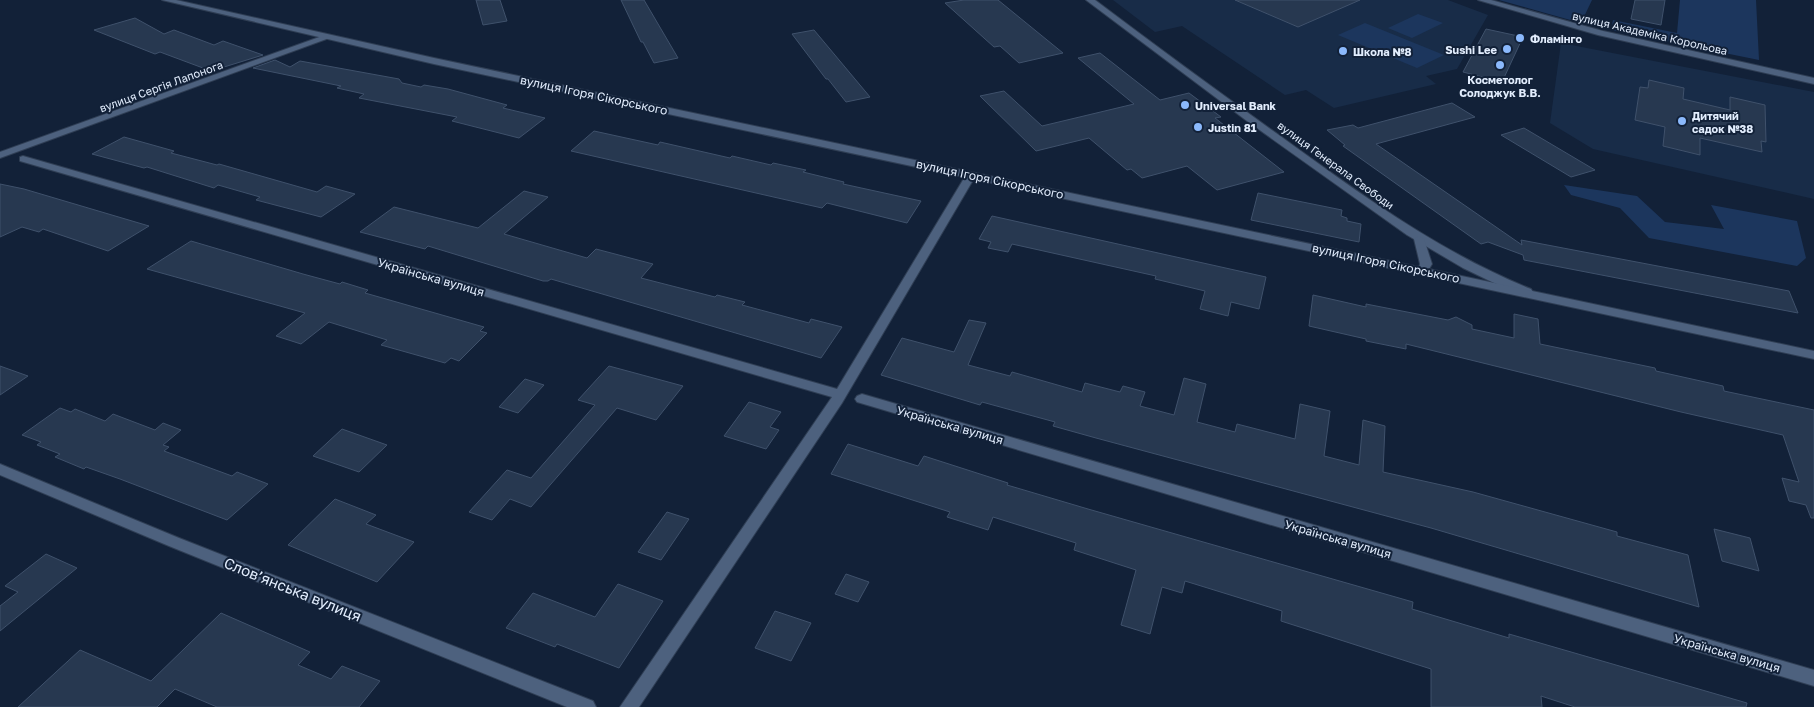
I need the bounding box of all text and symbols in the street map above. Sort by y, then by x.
street label: вулиця Академіка Корольова [1571,9,1729,57]
marker: Фламінго [1514,32,1526,44]
place label: Фламінго [1530,32,1582,45]
place label: Sushi Lee [1445,43,1498,56]
marker: Sushi Lee [1501,43,1513,55]
marker: Школа №8 [1337,45,1349,57]
place label: Школа №8 [1353,45,1412,58]
street label: вулиця Сергія Лапонога [98,58,224,114]
marker: Косметолог Солоджук В.В. [1494,59,1506,71]
street label: вулиця Ігоря Сікорського [519,72,669,118]
place label: Косметолог Солоджук В.В. [1459,73,1541,99]
marker: Universal Bank [1179,99,1191,111]
place label: Universal Bank [1195,99,1277,112]
place label: Дитячий садок №38 [1692,109,1753,135]
marker: Дитячий садок №38 [1676,115,1688,127]
street label: вулиця Генерала Свободи [1275,118,1397,212]
marker: Justin 81 [1192,121,1204,133]
place label: Justin 81 [1208,121,1257,134]
street label: вулиця Ігоря Сікорського [915,156,1065,202]
street label: вулиця Ігоря Сікорського [1311,240,1461,286]
street label: Українська вулиця [376,255,486,299]
street label: Українська вулиця [895,403,1005,447]
street label: Українська вулиця [1283,517,1393,561]
street label: Словʼянська вулиця [222,553,364,625]
street label: Українська вулиця [1672,631,1782,675]

